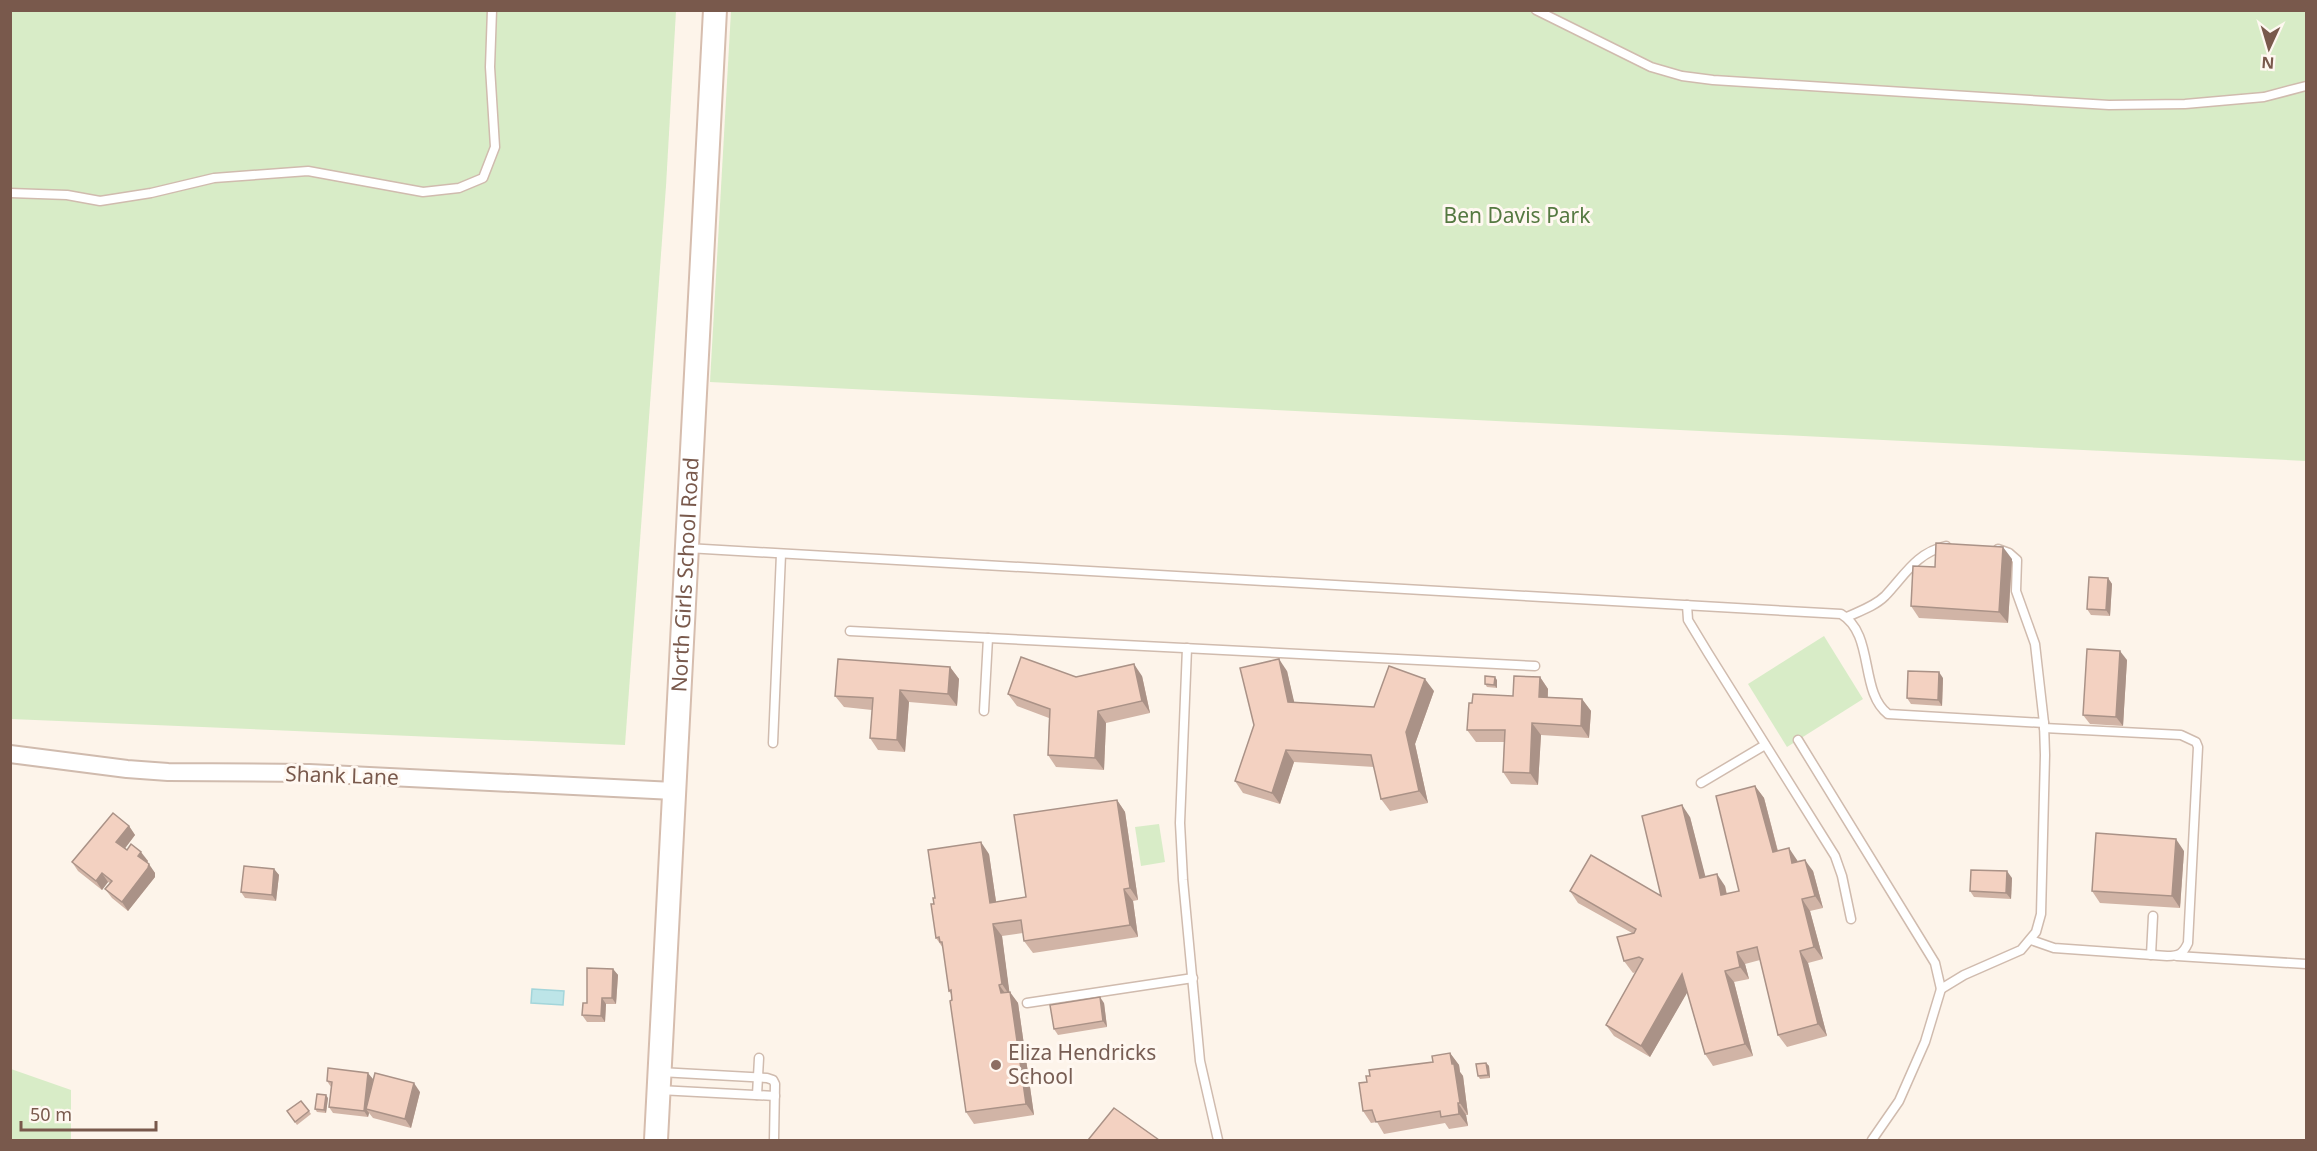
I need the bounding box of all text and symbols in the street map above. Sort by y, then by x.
north arrow [2239,18,2299,78]
text: N [2261,52,2275,74]
park label: Ben Davis Park [1443,201,1591,229]
street label: North Girls School Road [664,457,705,693]
street label: Shank Lane [285,759,399,791]
place label: Eliza Hendricks School [1008,1038,1156,1090]
marker: Eliza Hendricks School [989,1058,1003,1072]
scale bar [21,1094,156,1132]
text: 50 m [30,1102,72,1126]

